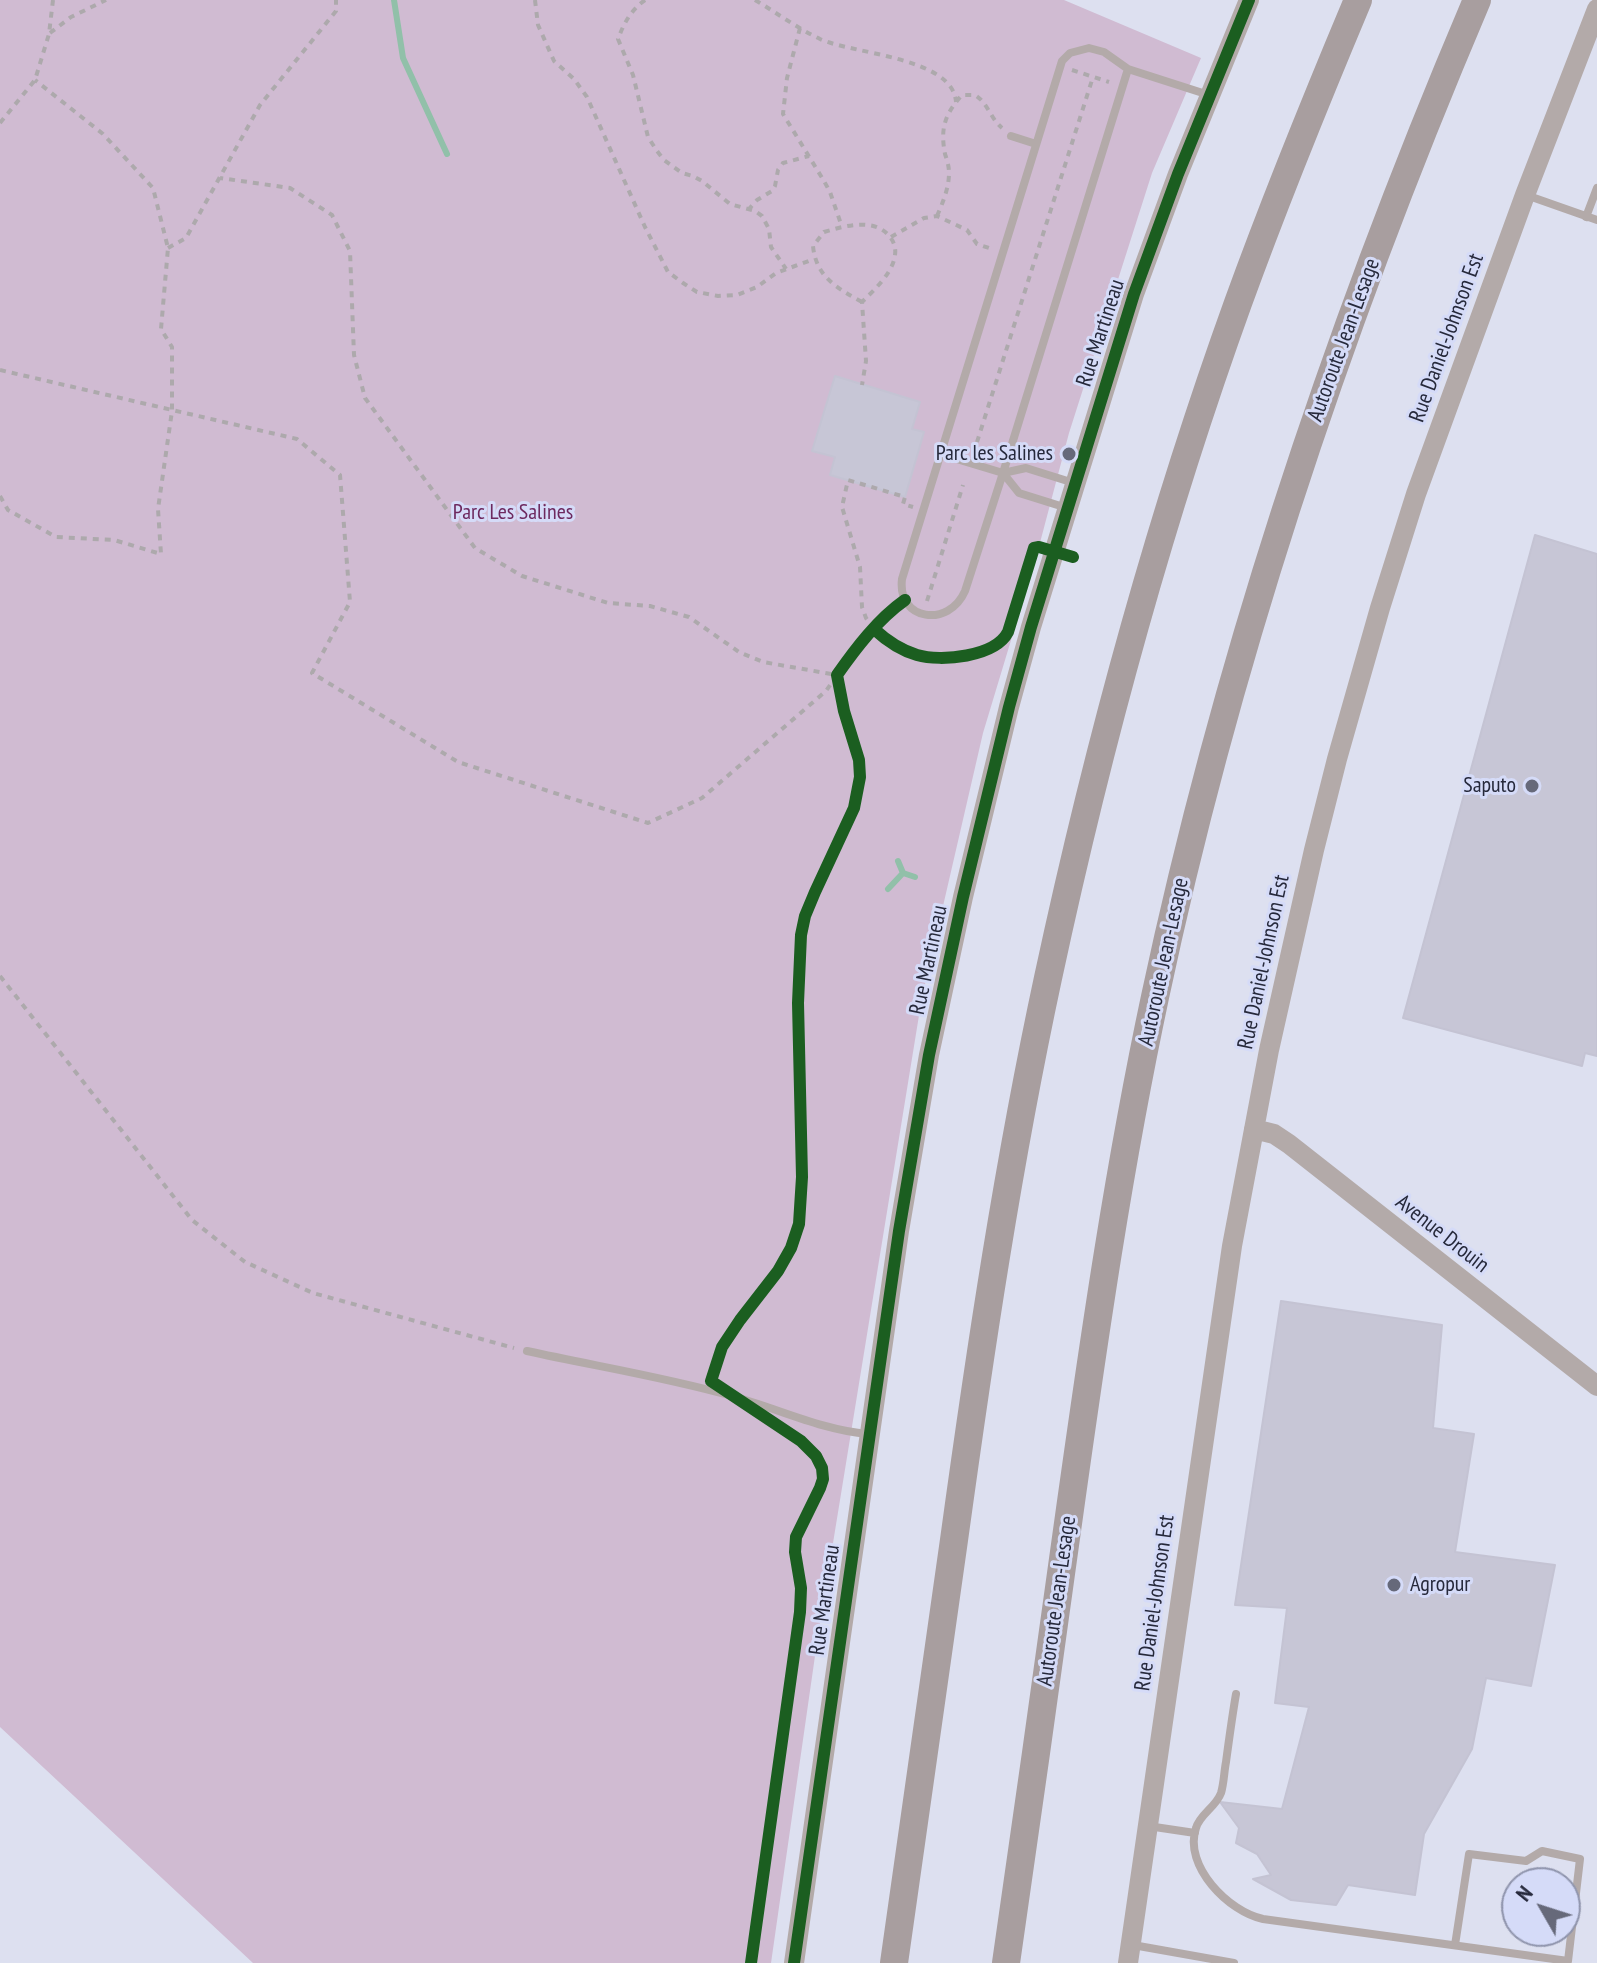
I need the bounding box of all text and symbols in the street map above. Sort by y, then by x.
street label: Rue Daniel-Johnson Est [1404,250,1490,426]
street label: Autoroute Jean-Lesage [1302,255,1386,425]
street label: Rue Martineau [1071,276,1131,390]
place label: Parc les Salines [936,441,1053,467]
marker: Parc les Salines [1060,445,1078,463]
park label: Parc Les Salines [453,500,573,526]
place label: Saputo [1463,773,1516,799]
marker: Saputo [1523,777,1541,795]
street label: Rue Daniel-Johnson Est [1233,872,1295,1052]
street label: Autoroute Jean-Lesage [1133,875,1195,1049]
street label: Rue Martineau [905,903,953,1017]
street label: Avenue Drouin [1390,1189,1494,1279]
street label: Rue Daniel-Johnson Est [1130,1513,1180,1693]
street label: Autoroute Jean-Lesage [1032,1514,1082,1688]
street label: Rue Martineau [804,1543,846,1657]
place label: Agropur [1410,1572,1470,1598]
marker: Agropur [1385,1576,1403,1594]
north arrow [1501,1867,1581,1947]
text: N [1509,1880,1539,1907]

